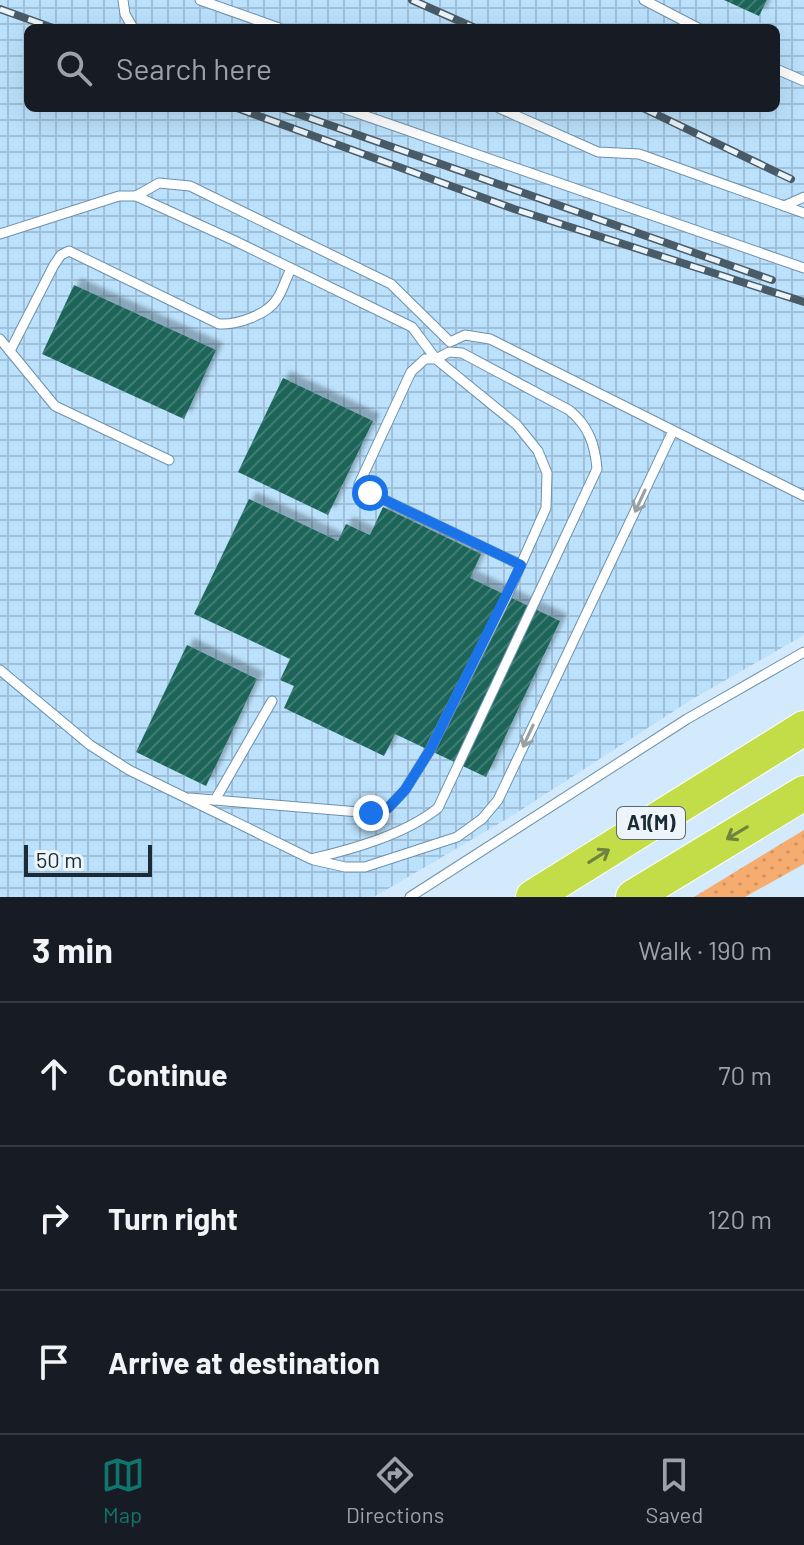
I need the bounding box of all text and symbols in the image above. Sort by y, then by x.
search box [24,24,780,112]
icon: search [52,46,96,90]
text: Search here [116,50,272,86]
route start [352,475,388,511]
one-way arrow [632,489,647,513]
one-way arrow [520,724,535,748]
route end [353,795,389,831]
road number: A1(M) [617,807,685,839]
one-way arrow [726,826,749,842]
scale bar [24,841,152,877]
text: 50 m [36,846,82,872]
one-way arrow [587,847,610,863]
text: 3 min [32,929,113,970]
text: Walk · 190 m [638,934,772,965]
icon: ahead [32,1052,76,1096]
text: Continue [108,1056,228,1092]
text: 70 m [718,1059,772,1090]
icon: right [32,1196,76,1240]
text: Turn right [108,1200,238,1236]
text: 120 m [708,1203,772,1234]
icon: arrive [32,1340,76,1384]
text: Arrive at destination [108,1344,380,1380]
tab: Map [101,1453,145,1527]
tab: Directions [346,1453,444,1527]
tab: Saved [646,1453,703,1527]

